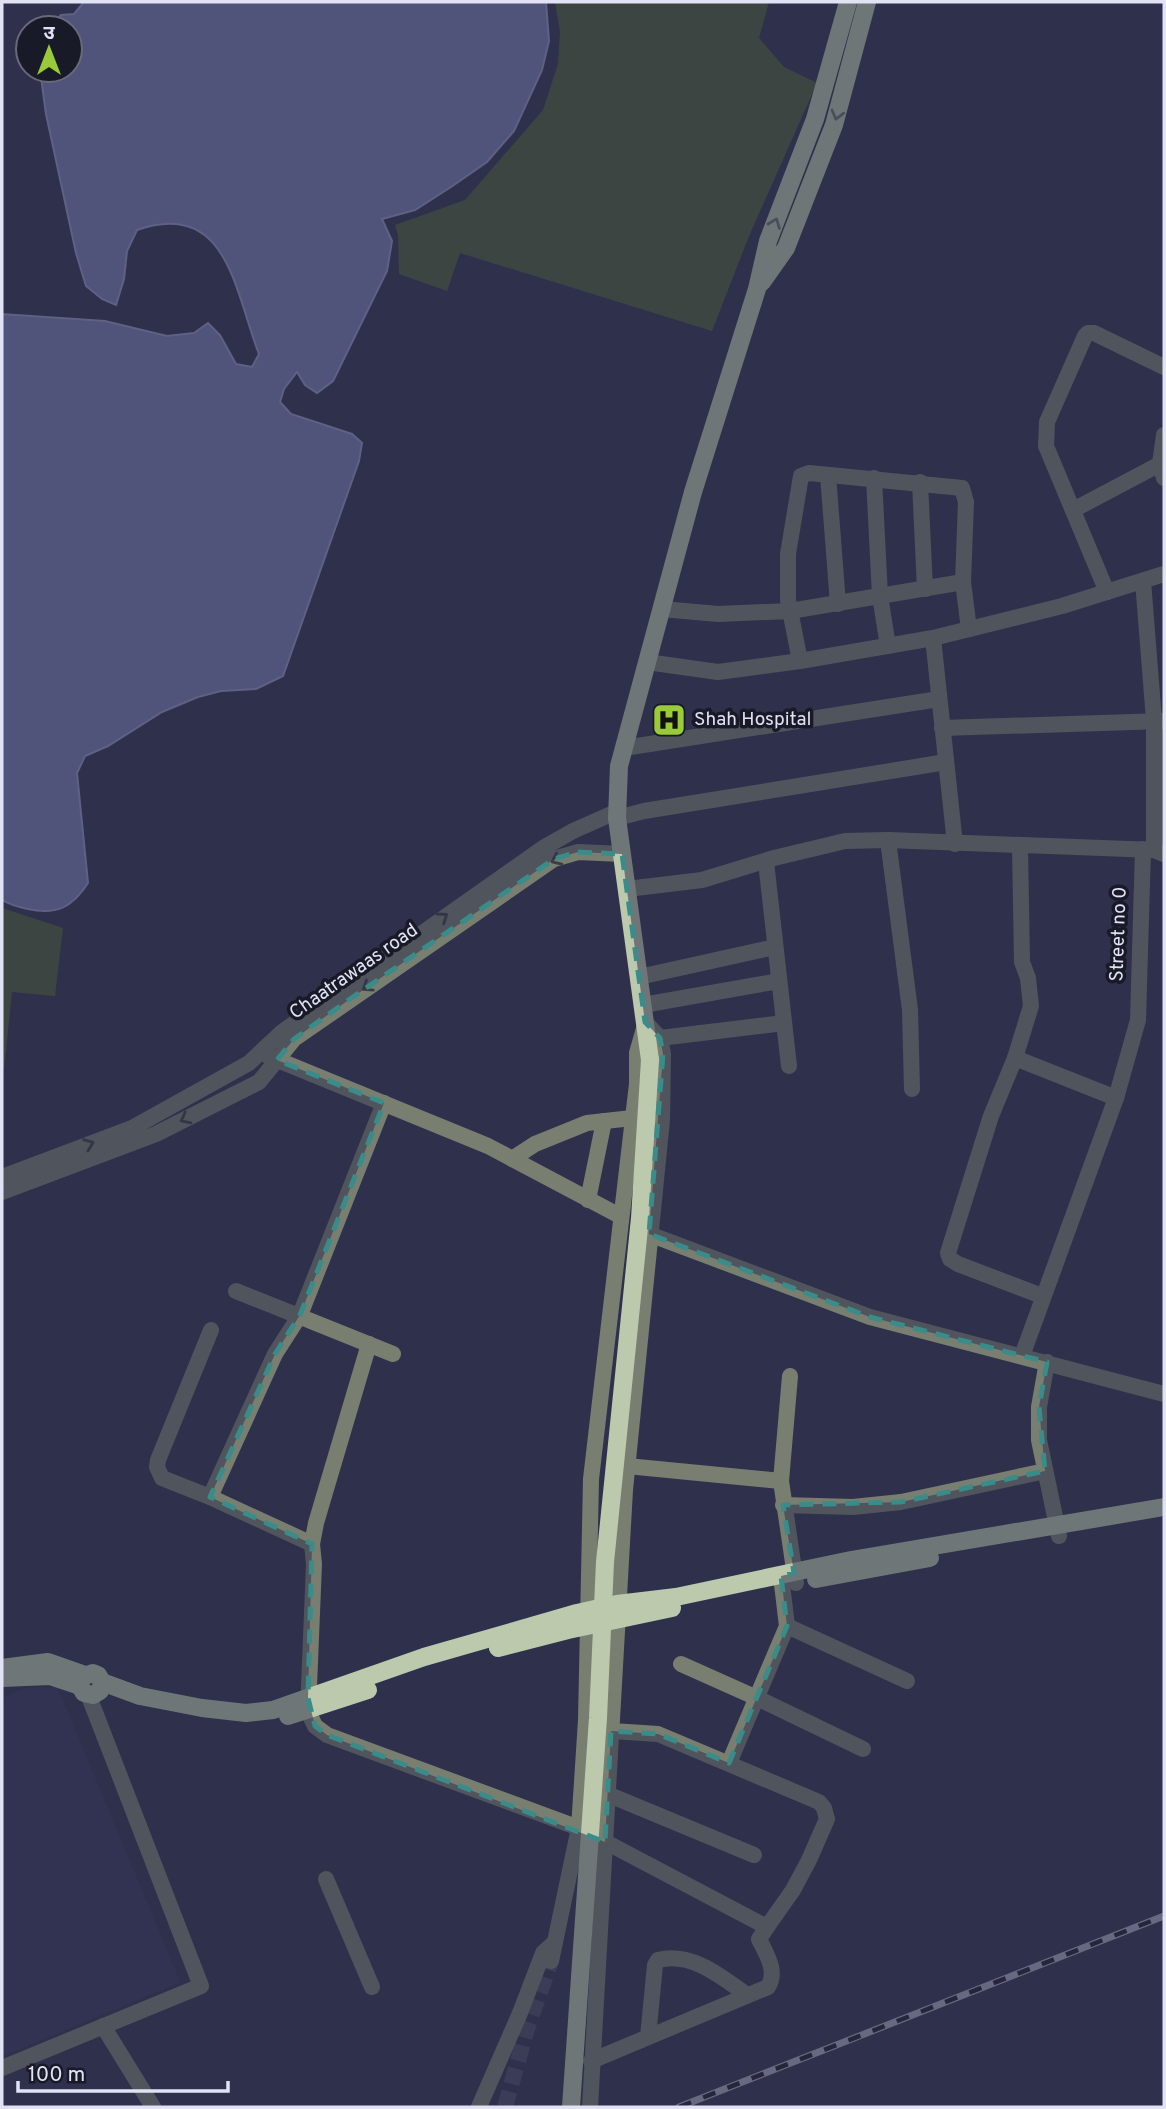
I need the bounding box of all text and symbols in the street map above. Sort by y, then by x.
north arrow [14,14,84,84]
text: उ [43,22,55,46]
one-way arrow [831,109,845,121]
one-way arrow [766,218,780,230]
hospital icon: Shah Hospital [650,701,688,739]
place label: Shah Hospital [694,708,812,732]
one-way arrow [551,852,563,866]
street label: Street no 0 [1105,886,1133,982]
one-way arrow [435,913,448,925]
street label: Chaatrawaas road [285,919,423,1025]
one-way arrow [362,979,375,991]
one-way arrow [180,1111,192,1125]
one-way arrow [82,1139,94,1153]
scale bar [18,2050,228,2094]
text: 100 m [28,2062,85,2089]

